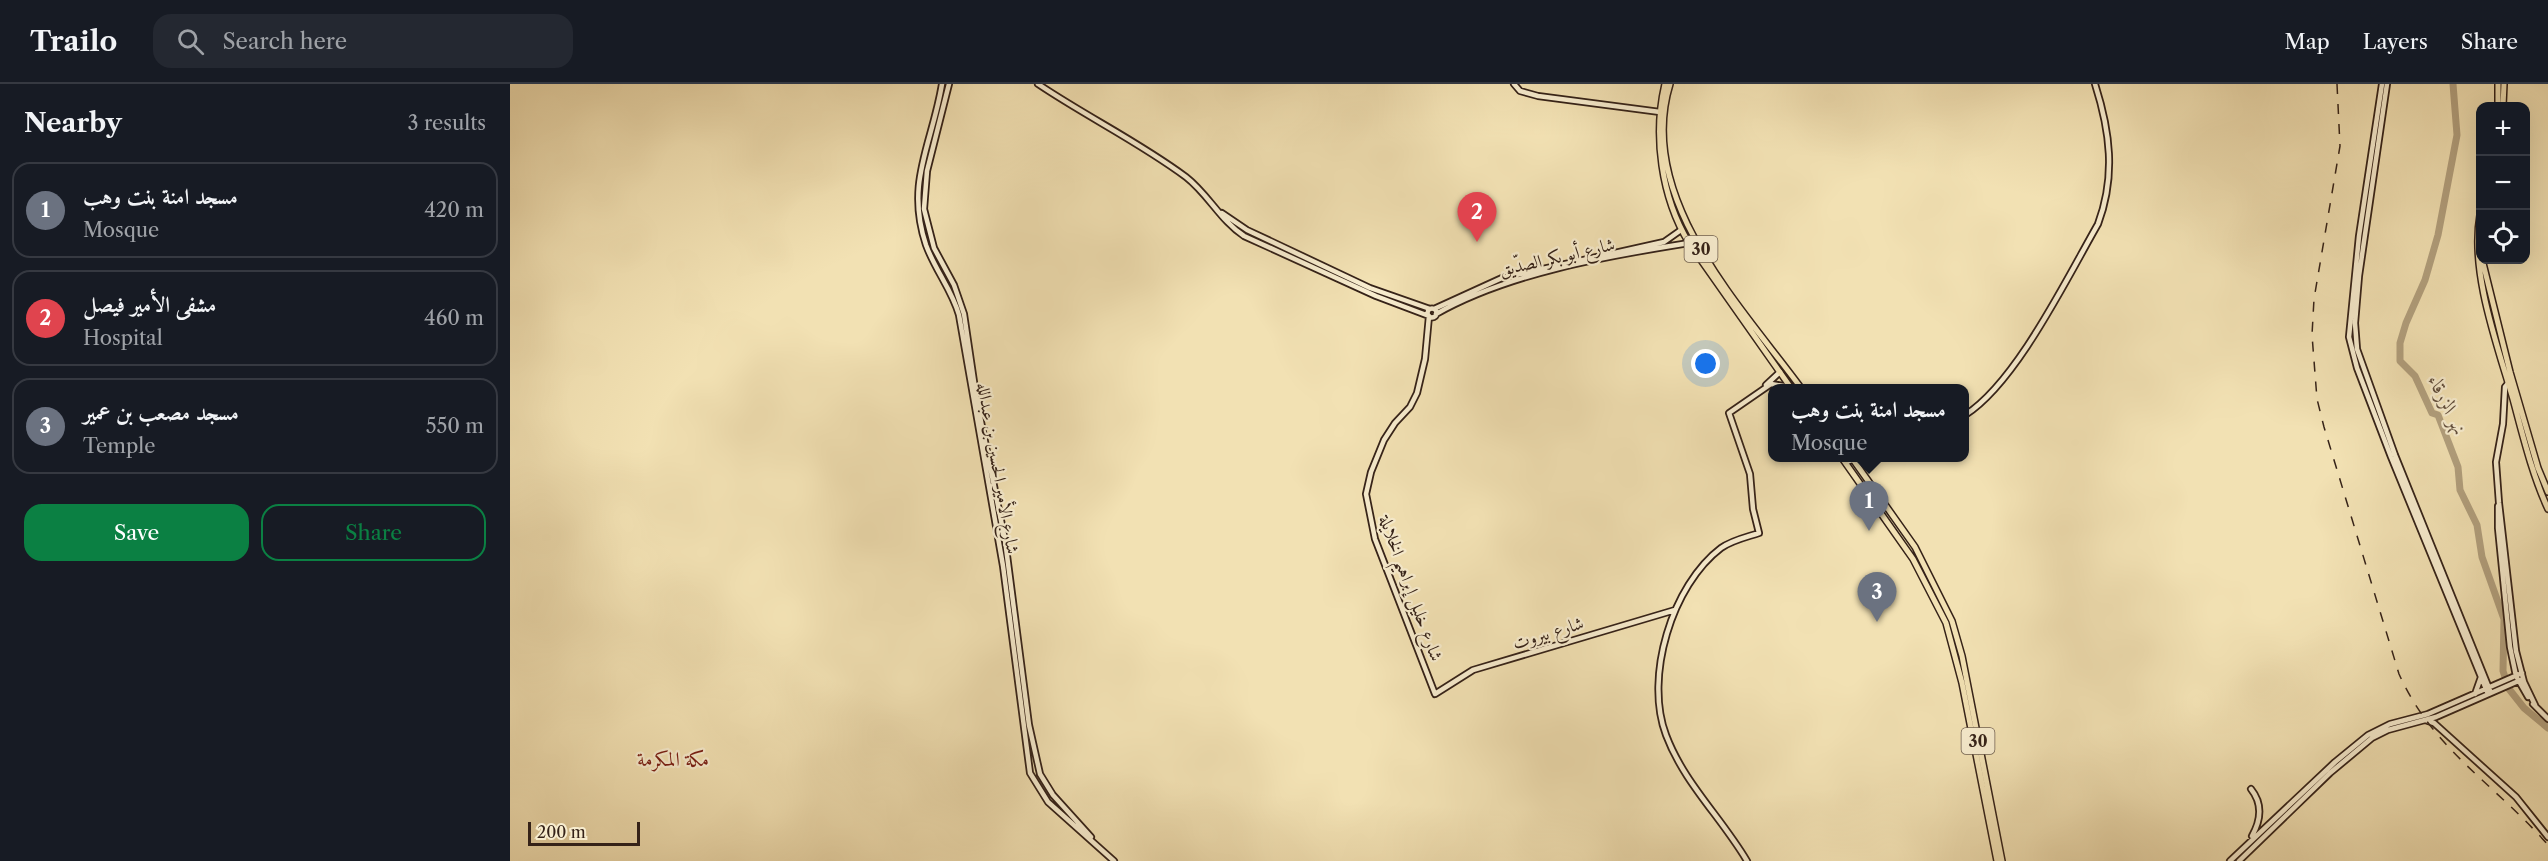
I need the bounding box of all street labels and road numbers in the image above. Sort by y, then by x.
street label: شارع أبو بكر الصدّيق [1497,231,1618,285]
road number: 30 [1684,236,1718,262]
street label: شارع الأمير الحسين بن عبدالله [968,380,1026,556]
street label: شارع خليل إبراهيم الخلايلة [1367,511,1448,666]
street label: شارع بيروت [1510,612,1587,658]
road number: 30 [1962,728,1994,754]

